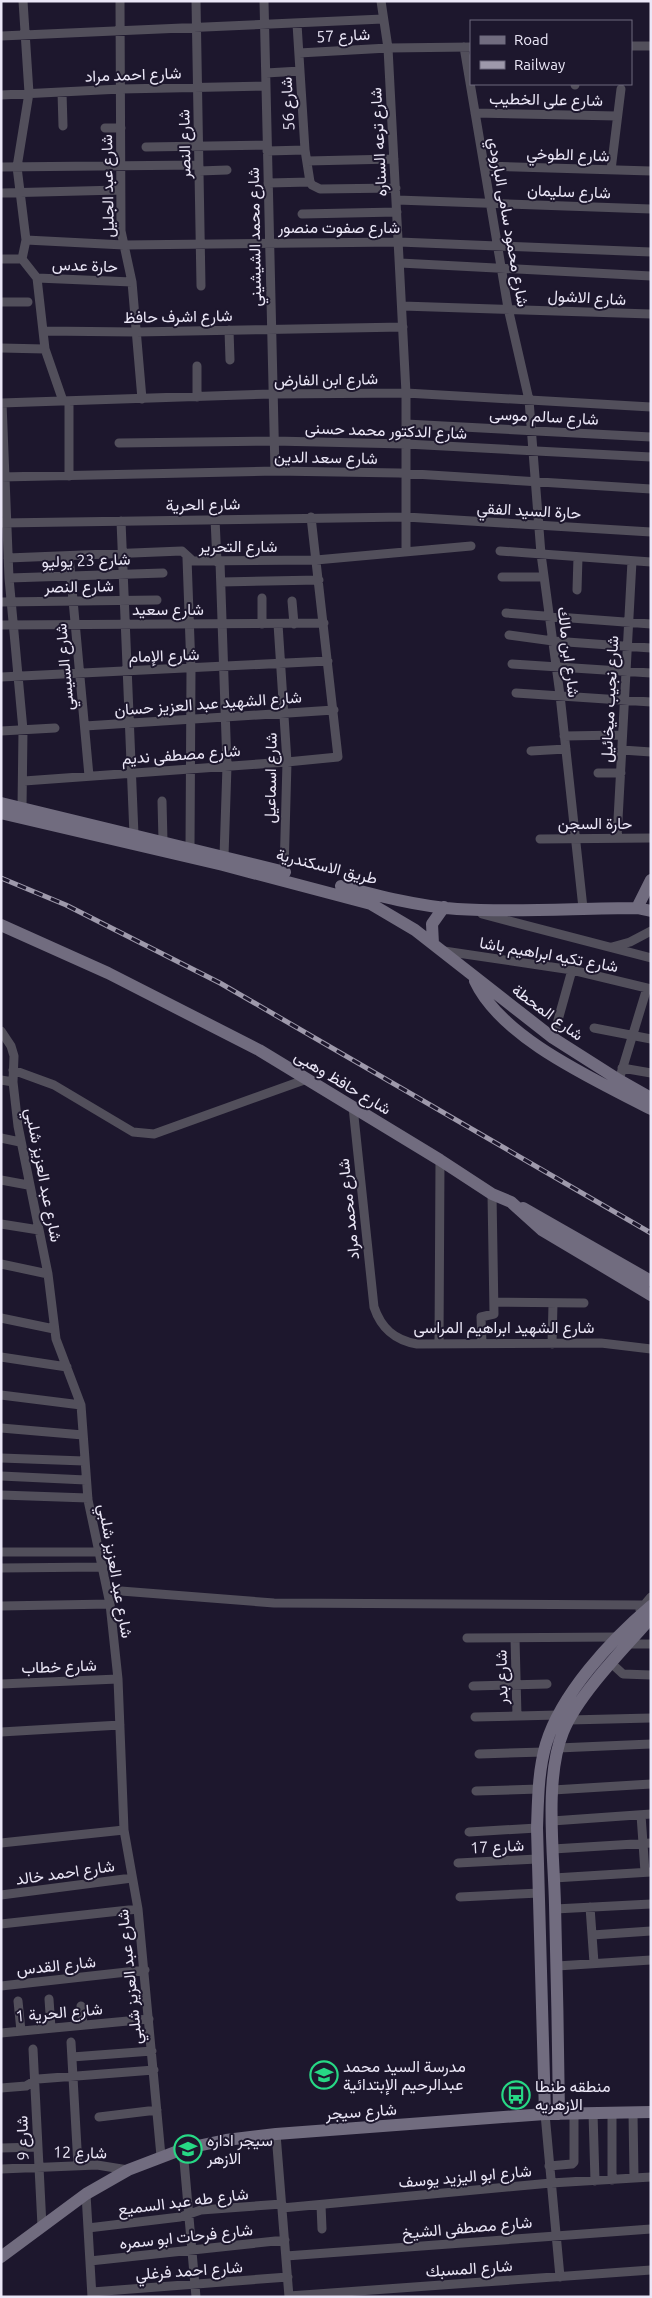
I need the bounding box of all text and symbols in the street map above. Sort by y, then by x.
legend [470,20,632,85]
street label: شارع 57 [316,25,371,48]
text: Road [514,31,549,48]
text: Railway [514,56,565,73]
street label: شارع احمد مراد [84,63,182,88]
street label: شارع 56 [277,76,300,131]
street label: شارع ترعه السناره [366,87,393,197]
street label: شارع على الخطيب [489,89,603,112]
street label: شارع النصر [174,109,197,180]
street label: شارع عبد الجليل [97,134,120,238]
street label: شارع محمود سامى البارودي [480,136,533,309]
street label: شارع الطوخي [526,144,610,169]
street label: شارع محمد الشيشيني [244,167,269,307]
street label: شارع سليمان [527,181,611,204]
street label: شارع صفوت منصور [277,218,400,239]
street label: حارة عدس [52,255,119,277]
street label: شارع الاشول [547,286,627,311]
street label: شارع اشرف حافظ [123,306,233,329]
street label: شارع ابن الفارض [274,369,378,392]
street label: شارع سالم موسى [489,404,599,431]
street label: شارع الدكتور محمد حسنى [304,418,467,445]
street label: شارع سعد الدين [274,447,378,470]
street label: شارع الحرية [166,494,240,517]
street label: حارة السيد الفقي [476,498,582,527]
street label: شارع التحرير [198,537,277,558]
street label: شارع 23 يوليو [41,549,131,574]
street label: شارع النصر [43,576,114,599]
street label: شارع سعيد [132,600,204,621]
street label: شارع ابن مالك [552,606,583,699]
street label: شارع السيسي [51,622,82,711]
street label: شارع نجيب ميخائيل [597,635,624,763]
street label: شارع الإمام [128,645,200,668]
street label: شارع الشهيد عبد العزيز حسان [114,687,303,722]
street label: شارع اسماعيل [260,732,283,824]
street label: شارع مصطفى نديم [121,741,241,770]
street label: حارة السجن [558,814,633,834]
street label: طريق الاسكندرية [274,845,380,889]
street label: شارع تكيه ابراهيم باشا [478,933,620,978]
street label: شارع المحطة [507,980,587,1046]
street label: شارع حافظ وهبى [290,1046,395,1121]
street label: شارع عبد العزيز شلبي [17,1107,66,1244]
street label: شارع محمد مراد [334,1157,365,1260]
street label: شارع الشهيد ابراهيم المراسى [414,1318,594,1339]
street label: شارع عبد العزيز شلبي [90,1502,137,1640]
street label: شارع بدر [492,1650,513,1705]
street label: شارع خطاب [21,1656,97,1679]
street label: شارع 17 [470,1836,525,1859]
street label: شارع احمد خالد [14,1856,116,1891]
street label: شارع عبد العزيز شلبي [113,1908,150,2046]
street label: شارع القدس [16,1952,97,1981]
street label: شارع الحرية 1 [15,1999,103,2028]
place label: مدرسة السيد محمد عبدالرحيم الإبتدائية [343,2057,466,2095]
school or university icon: مدرسة السيد محمد عبدالرحيم الإبتدائية [309,2060,339,2090]
place label: منطقه طنطا الازهريه [535,2077,610,2115]
bus stop icon: منطقه طنطا الازهريه [501,2080,531,2110]
street label: شارع سيجر [324,2100,397,2126]
street label: شارع 9 [12,2115,35,2161]
place label: سيجر اداره الازهر [206,2131,273,2169]
school or university icon: سيجر اداره الازهر [173,2134,203,2164]
street label: شارع 12 [53,2143,107,2164]
street label: شارع ابو اليزيد يوسف [398,2161,533,2194]
street label: شارع طه عبد السميع [117,2184,250,2221]
street label: شارع مصطفى الشيخ [401,2212,533,2245]
street label: شارع فرحات ابو سمره [118,2220,254,2255]
street label: شارع المسبك [425,2256,513,2283]
street label: شارع احمد فرغلي [135,2257,244,2288]

